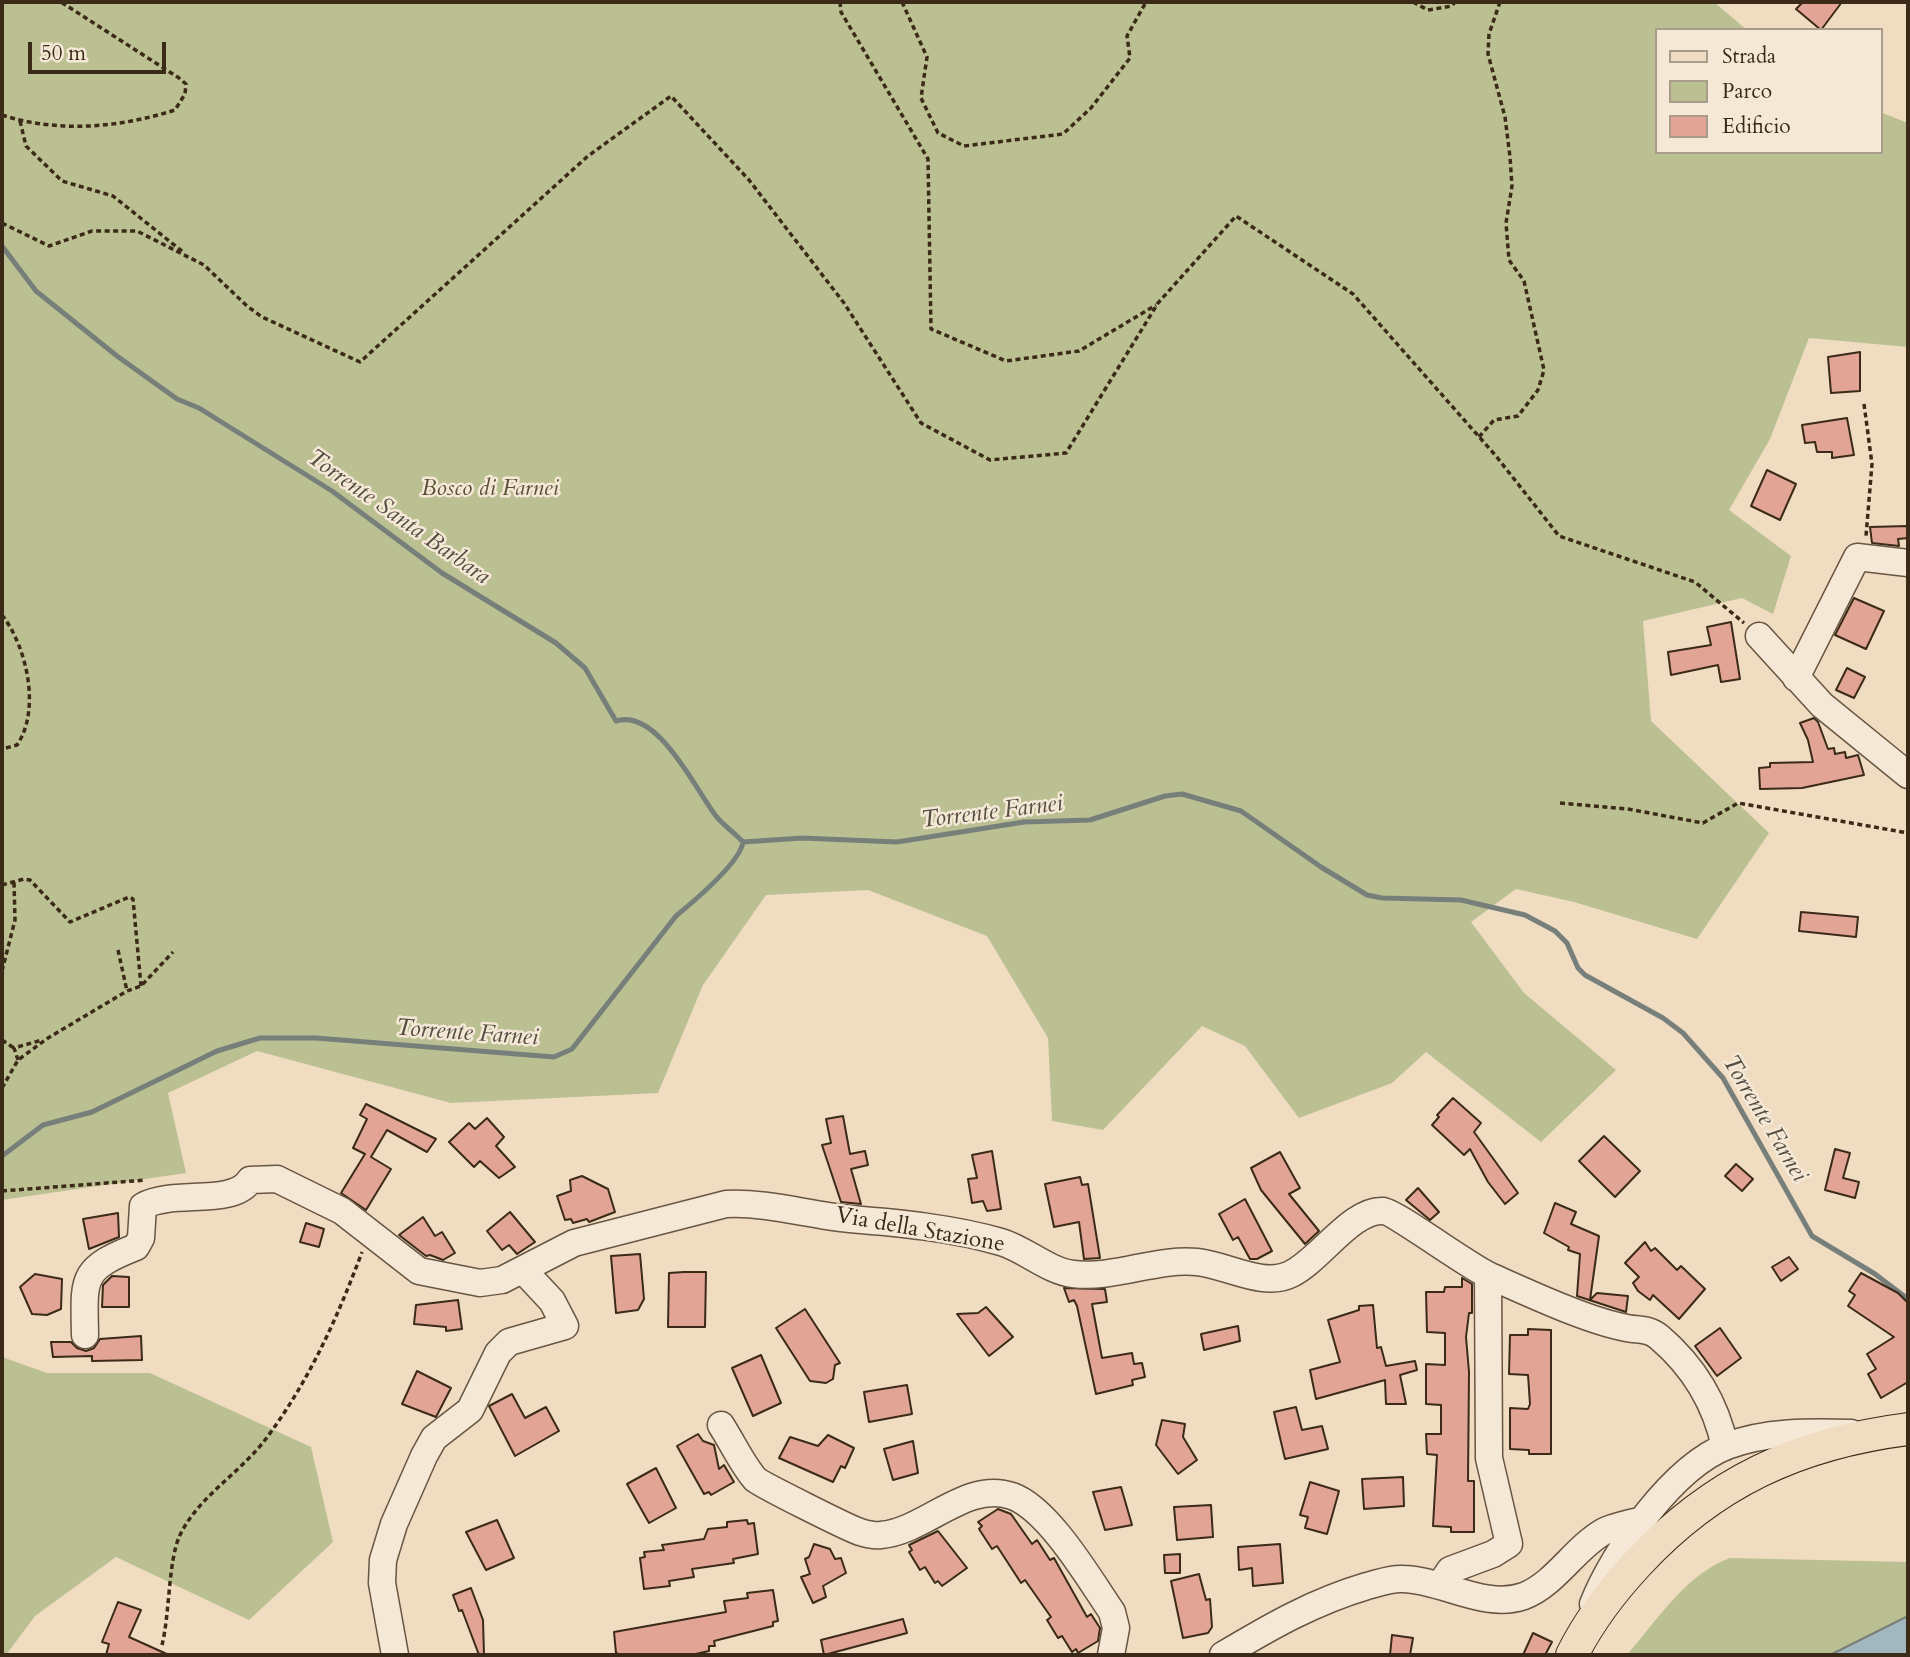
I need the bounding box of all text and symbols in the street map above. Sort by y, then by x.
scale bar [32,28,170,72]
legend [1654,28,1882,154]
text: 50 m [41,39,86,68]
text: Strada [1722,42,1776,71]
text: Parco [1722,77,1772,106]
text: Edificio [1722,112,1791,141]
water label: Torrente Santa Barbara [301,444,495,592]
park label: Bosco di Farnei [421,476,559,504]
water label: Torrente Farnei [919,790,1065,836]
water label: Torrente Farnei [395,1015,539,1053]
water label: Torrente Farnei [1715,1050,1813,1188]
street label: Via della Stazione [833,1203,1007,1259]

